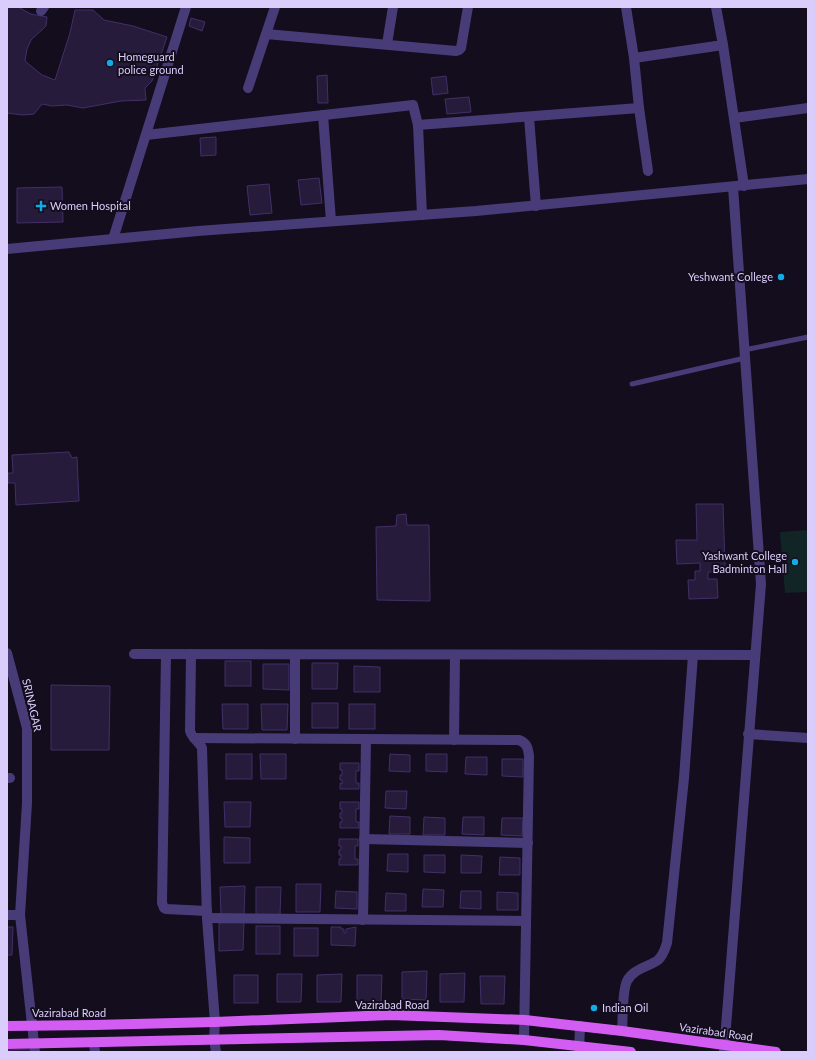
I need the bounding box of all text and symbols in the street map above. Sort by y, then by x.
place label: Homeguard police ground [118,50,184,76]
marker: Homeguard police ground [105,58,115,68]
place label: Women Hospital [50,199,131,212]
marker: Women Hospital [35,200,47,212]
place label: Yeshwant College [688,270,773,283]
marker: Yeshwant College [776,272,786,282]
place label: Yashwant College Badminton Hall [702,549,787,575]
marker: Yashwant College Badminton Hall [790,557,800,567]
street label: SRINAGAR [20,677,45,733]
street label: Vazirabad Road [355,998,429,1011]
place label: Indian Oil [602,1001,648,1014]
marker: Indian Oil [589,1003,599,1013]
street label: Vazirabad Road [32,1006,106,1019]
street label: Vazirabad Road [678,1020,754,1043]

